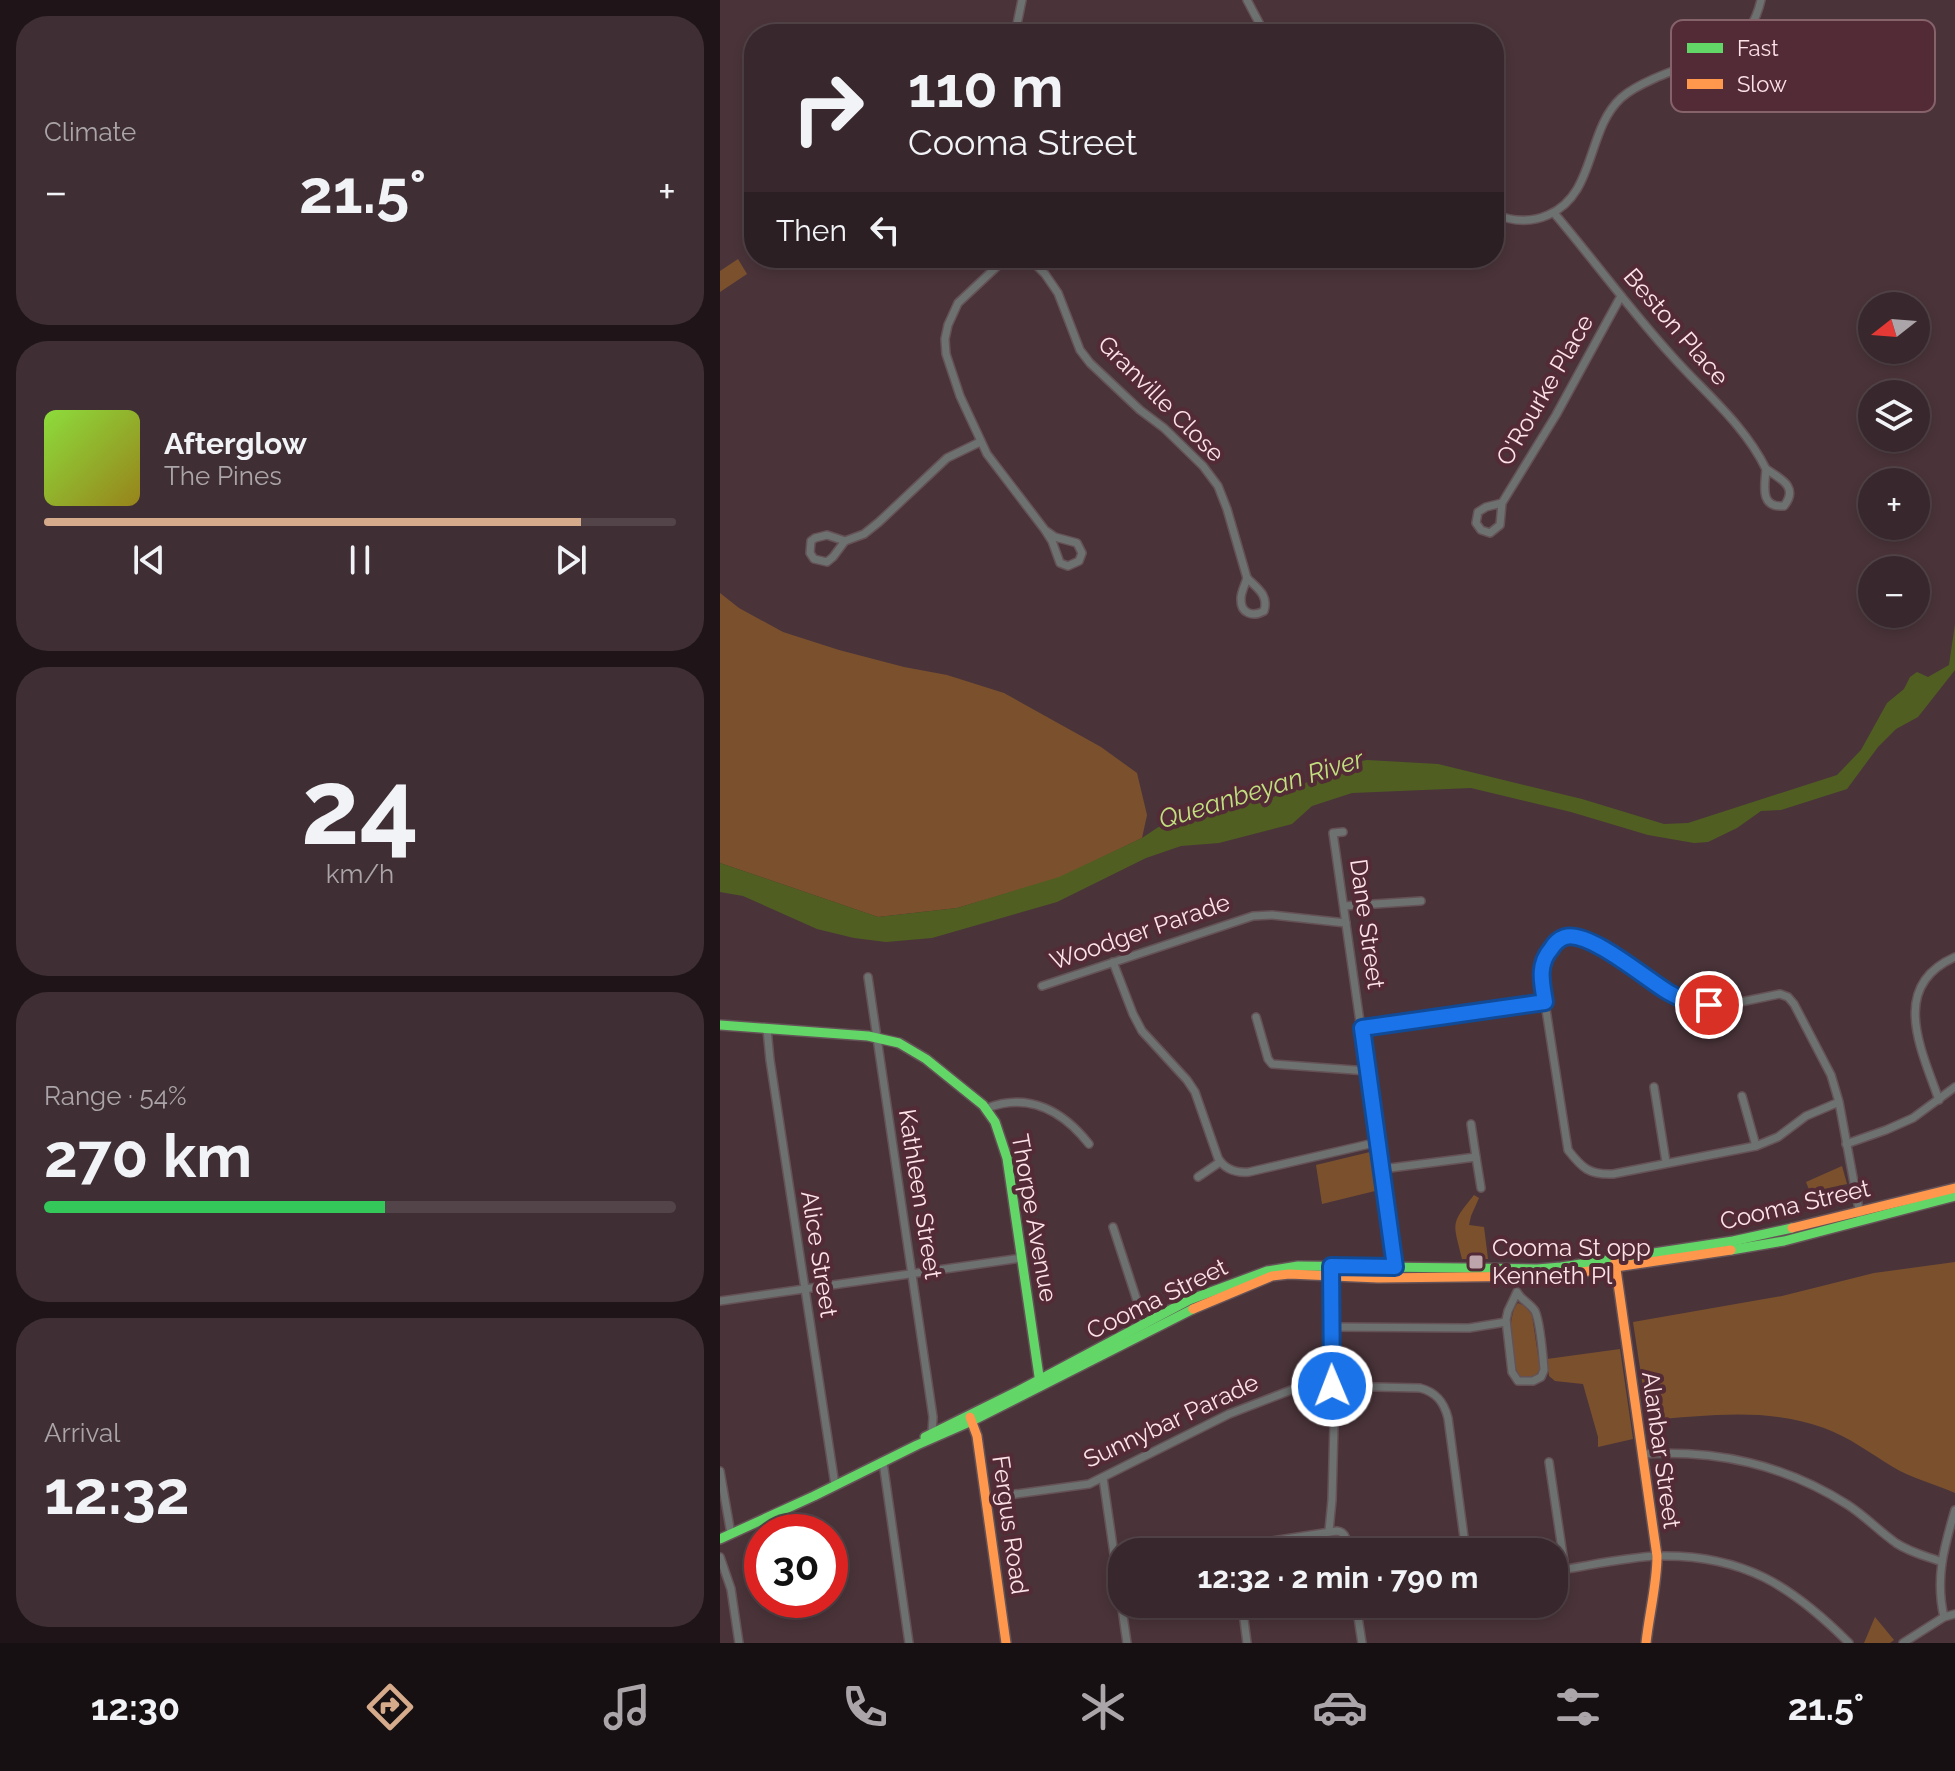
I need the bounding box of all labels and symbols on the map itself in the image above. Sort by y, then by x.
legend [1671,20,1935,112]
text: Fast [1737,35,1779,61]
text: Slow [1737,71,1787,97]
street label: Beston Place [1618,262,1735,391]
north arrow [1858,292,1930,364]
street label: O'Rourke Place [1490,309,1599,470]
street label: Granville Close [1092,329,1231,468]
water label: Queanbeyan River [1155,743,1368,834]
street label: Dane Street [1344,857,1391,991]
street label: Woodger Parade [1046,887,1234,976]
pin [1675,971,1743,1039]
street label: Kathleen Street [893,1107,948,1281]
street label: Thorpe Avenue [1005,1132,1064,1304]
street label: Cooma Street [1717,1173,1873,1236]
street label: Alice Street [795,1189,844,1319]
place label: Cooma St opp Kenneth Pl [1492,1233,1651,1290]
street label: Cooma Street [1082,1252,1232,1345]
marker: Cooma St opp Kenneth Pl [1467,1253,1485,1271]
position arrow [1290,1344,1374,1428]
street label: Sunnybar Parade [1079,1367,1263,1474]
street label: Alanbar Street [1636,1370,1687,1530]
street label: Fergus Road [986,1454,1035,1596]
speed limit sign: 30 [744,1514,848,1618]

